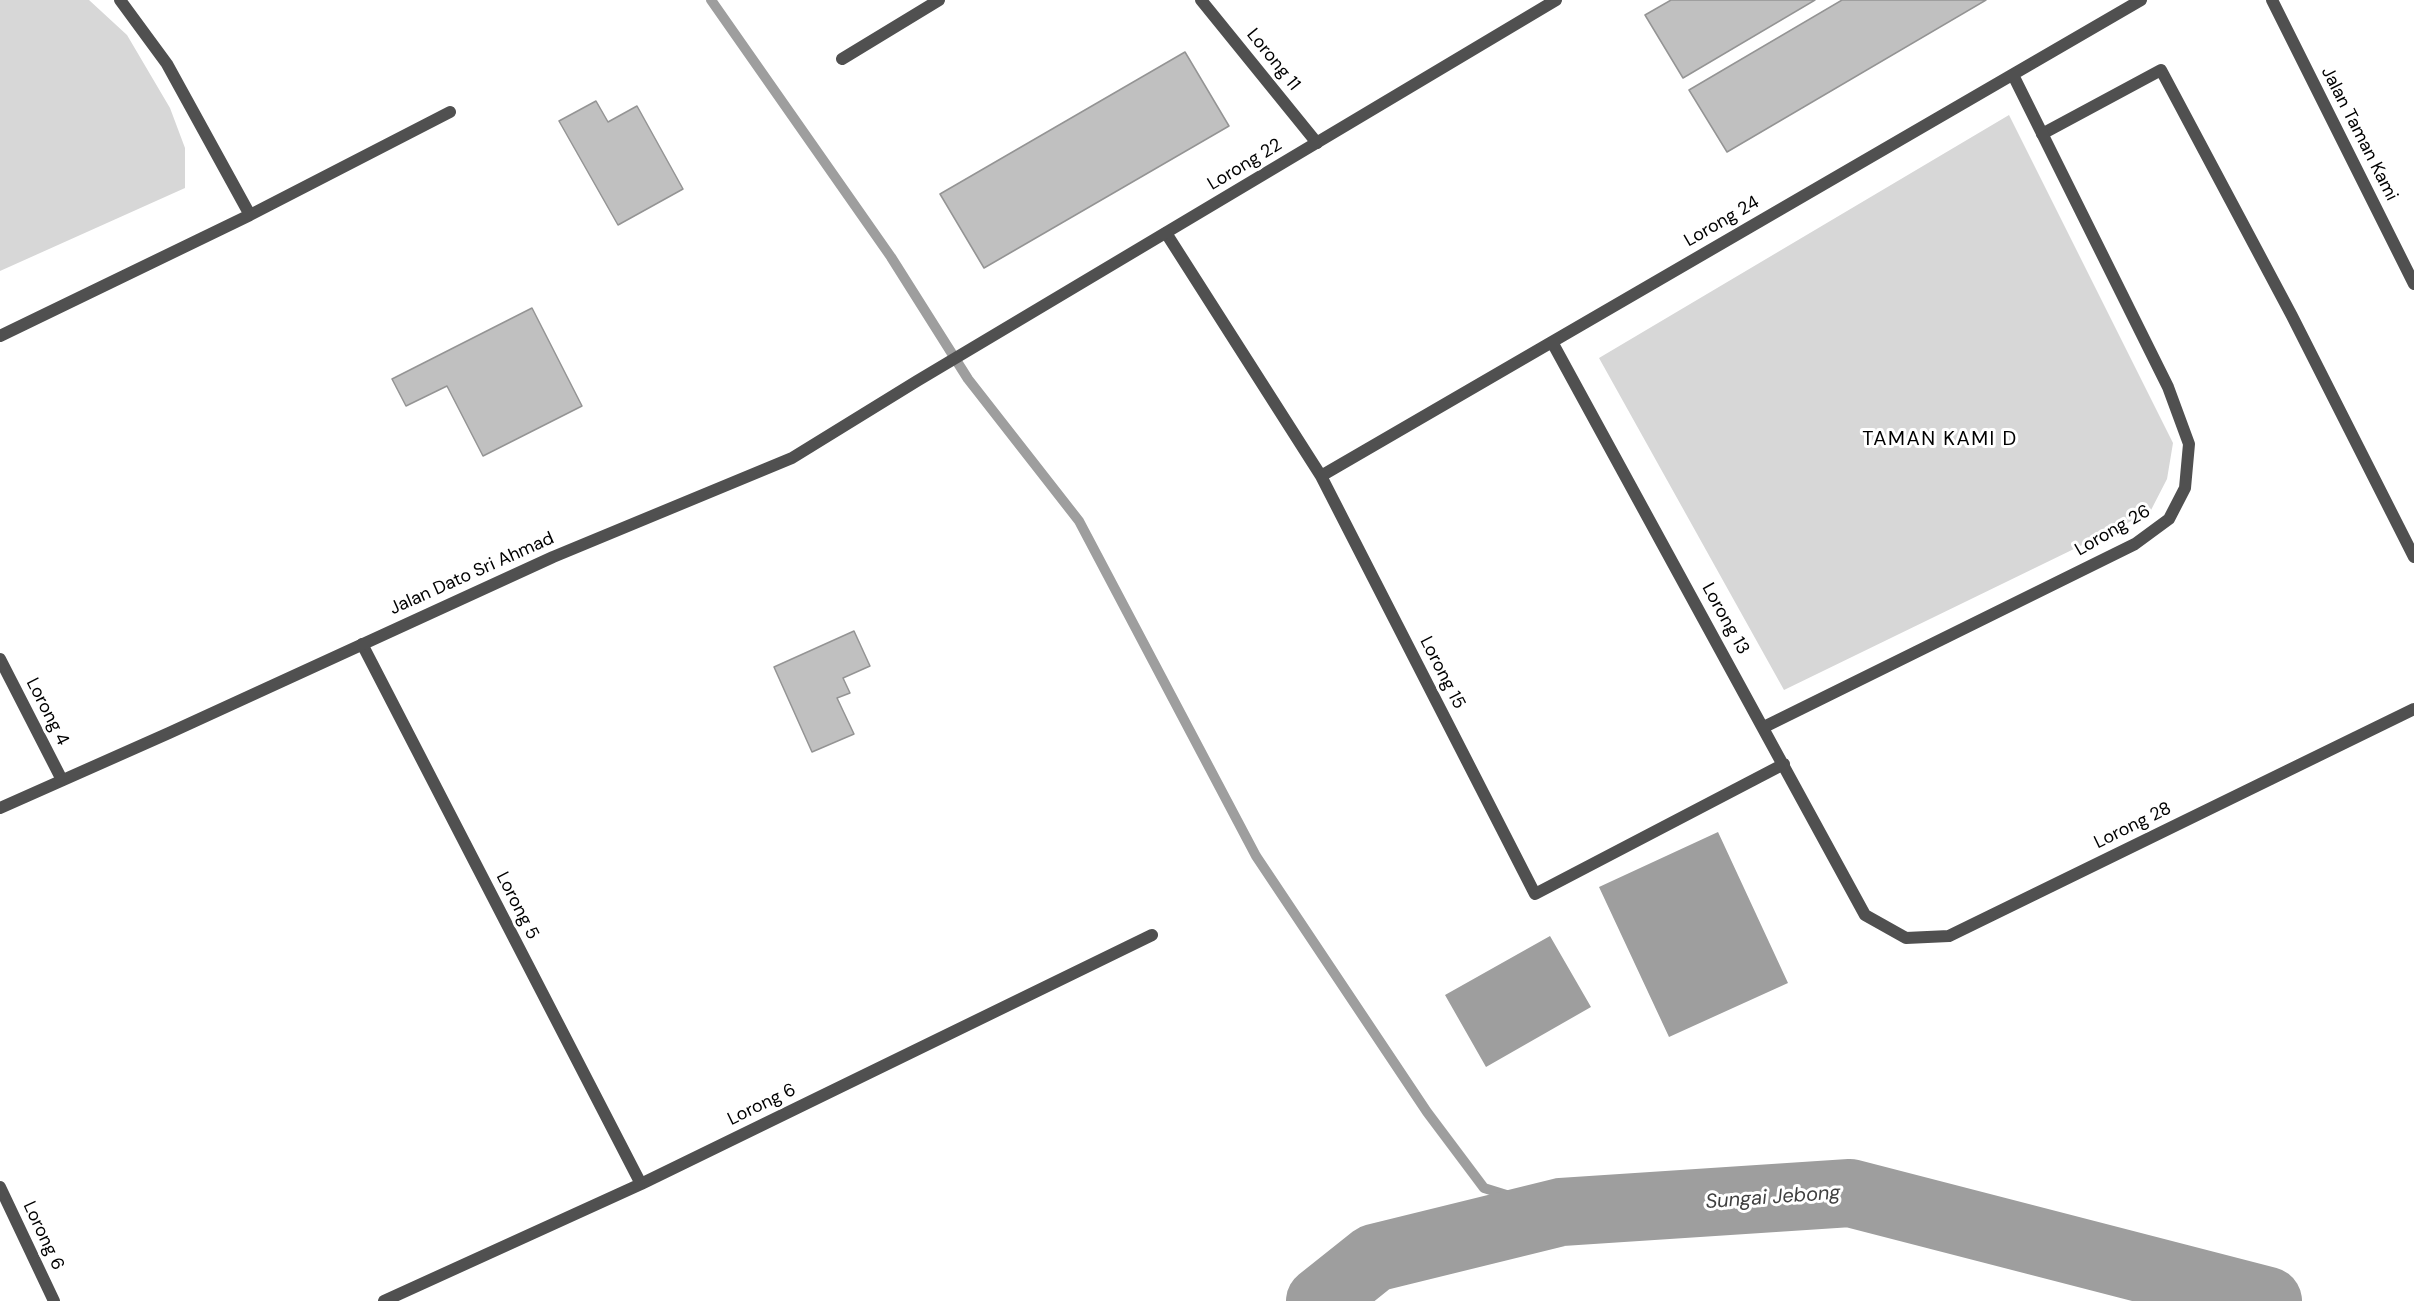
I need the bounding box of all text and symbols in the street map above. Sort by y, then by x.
street label: Lorong 11 [1242,25,1304,95]
street label: Jalan Taman Kami [2316,63,2402,205]
street label: Lorong 22 [1204,134,1286,196]
street label: Lorong 24 [1681,192,1763,252]
district label: TAMAN KAMI D [1862,428,2018,452]
street label: Lorong 26 [2071,501,2155,561]
street label: Jalan Dato Sri Ahmad [387,528,557,620]
street label: Lorong 13 [1697,580,1753,658]
street label: Lorong 15 [1415,633,1469,713]
street label: Lorong 4 [21,675,73,749]
street label: Lorong 28 [2091,798,2175,854]
street label: Lorong 5 [491,869,543,943]
street label: Lorong 6 [724,1079,800,1131]
water label: Sungai Jebong [1705,1181,1841,1215]
street label: Lorong 6 [18,1198,68,1274]

